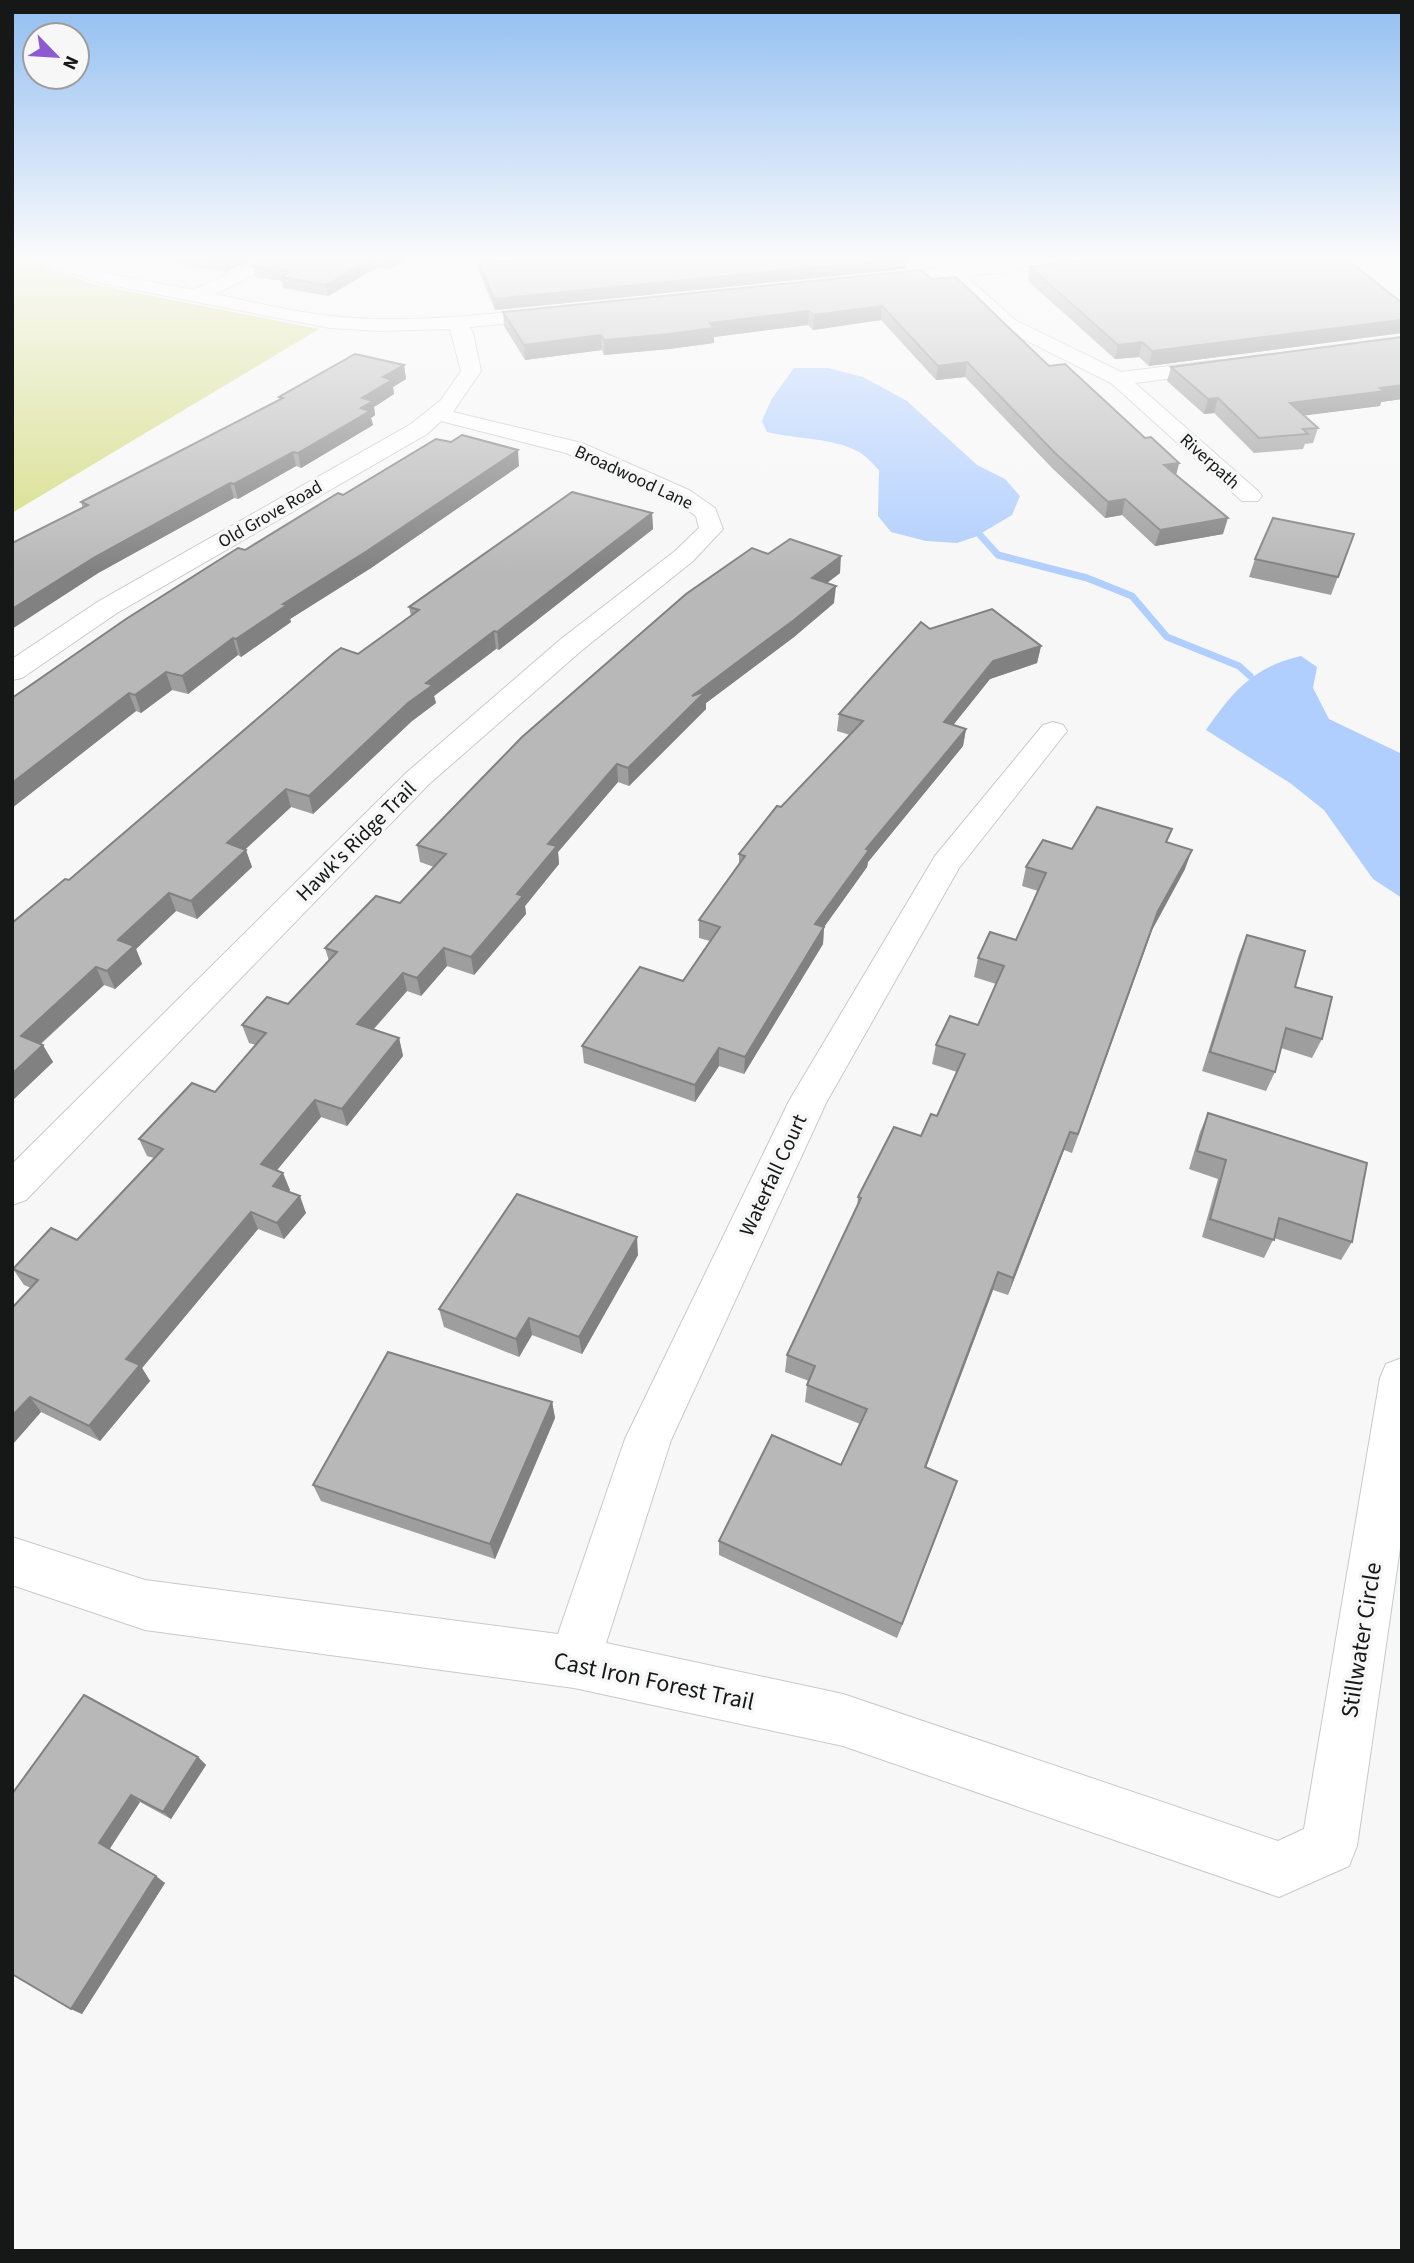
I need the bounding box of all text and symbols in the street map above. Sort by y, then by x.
north arrow [21,21,91,91]
text: N [55,51,85,74]
street label: Riverpath [1174,428,1245,495]
street label: Broadwood Lane [571,439,697,516]
street label: Old Grove Road [214,474,327,554]
street label: Hawk's Ridge Trail [289,774,423,908]
street label: Waterfall Court [732,1109,814,1241]
street label: Stillwater Circle [1332,1560,1391,1720]
street label: Cast Iron Forest Trail [550,1643,757,1720]

